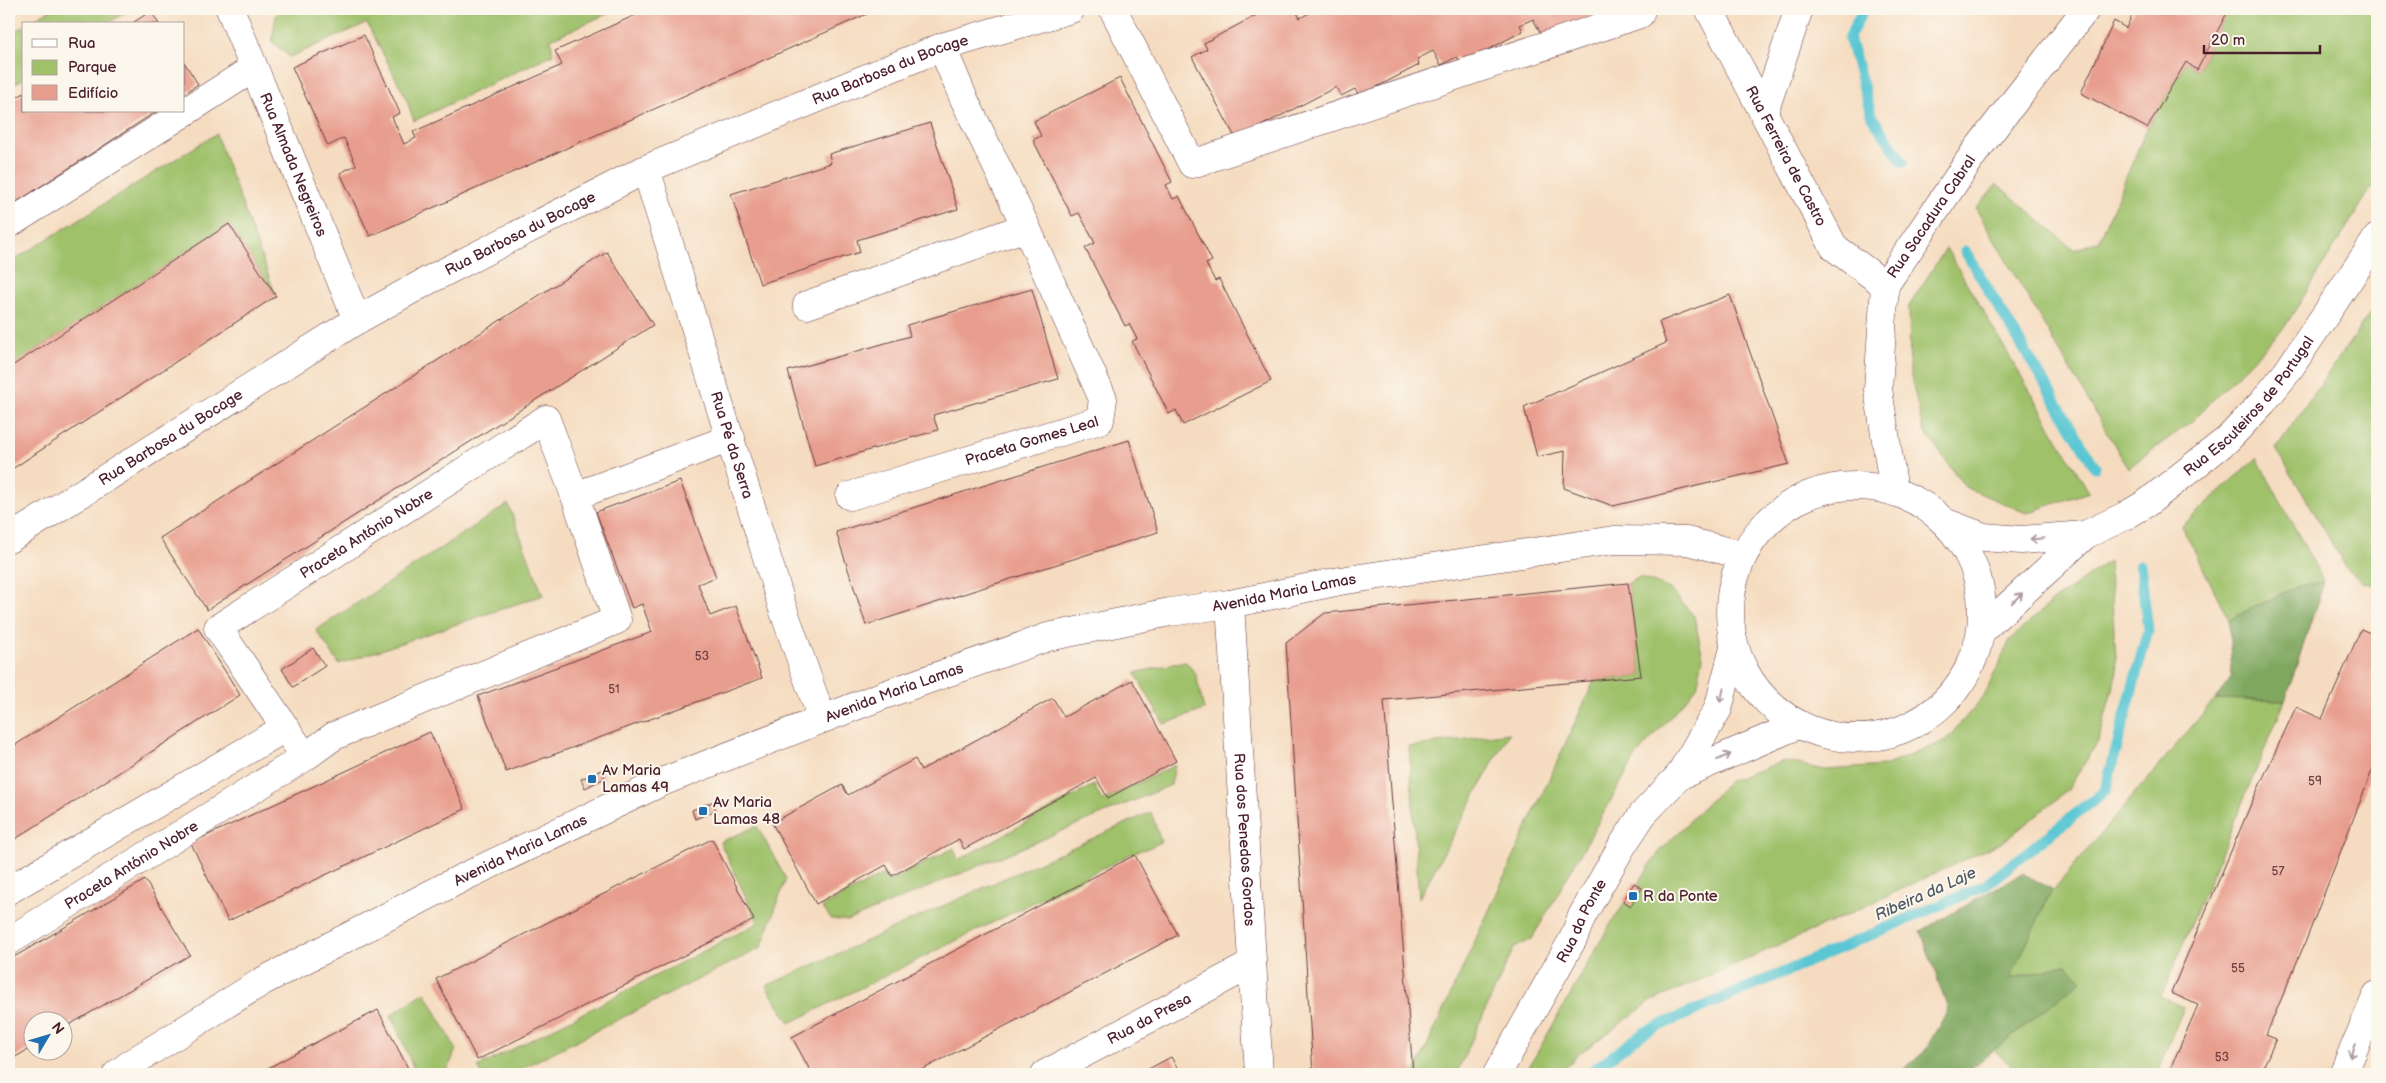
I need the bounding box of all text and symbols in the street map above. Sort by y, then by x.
legend [22,22,185,112]
scale bar [2204,22,2320,54]
street label: Rua Barbosa du Bocage [809,31,971,110]
text: 20 m [2211,31,2245,50]
text: Rua [68,34,96,53]
text: Parque [68,58,117,77]
street label: Rua Ferreira de Castro [1741,83,1830,230]
text: Edifício [68,84,118,103]
street label: Rua Almada Negreiros [255,90,331,240]
street label: Rua Sacadura Cabral [1883,152,1980,282]
street label: Rua Barbosa du Bocage [442,187,599,280]
street label: Rua Escuteiros de Portugal [2180,333,2318,481]
street label: Rua Barbosa du Bocage [95,385,247,490]
street label: Rua Pé da Serra [706,389,757,501]
street label: Praceta Gomes Leal [963,412,1101,470]
street label: Praceta António Nobre [297,484,437,583]
one-way arrow [2029,534,2045,544]
street label: Avenida Maria Lamas [1211,570,1358,616]
one-way arrow [2011,591,2023,604]
house number: 53 [695,649,709,664]
street label: Avenida Maria Lamas [823,659,966,727]
house number: 51 [608,682,620,697]
one-way arrow [1716,687,1726,703]
one-way arrow [1716,751,1731,761]
street label: Rua dos Penedos Gordos [1229,752,1259,927]
place label: Av Maria Lamas 49 [602,761,669,797]
marker: Av Maria Lamas 49 [586,773,598,785]
house number: 59 [2308,774,2322,789]
place label: Av Maria Lamas 48 [713,793,780,829]
marker: Av Maria Lamas 48 [697,805,709,817]
street label: Avenida Maria Lamas [451,810,591,891]
street label: Praceta António Nobre [61,817,202,914]
water label: Ribeira da Laje [1872,864,1979,925]
house number: 57 [2272,864,2284,879]
street label: Rua da Ponte [1553,876,1611,966]
place label: R da Ponte [1643,887,1718,906]
marker: R da Ponte [1627,890,1639,902]
house number: 55 [2231,961,2245,976]
street label: Rua da Presa [1104,989,1195,1049]
north arrow [22,1010,72,1060]
text: N [48,1019,68,1038]
one-way arrow [2348,1043,2358,1058]
house number: 53 [2215,1050,2229,1065]

